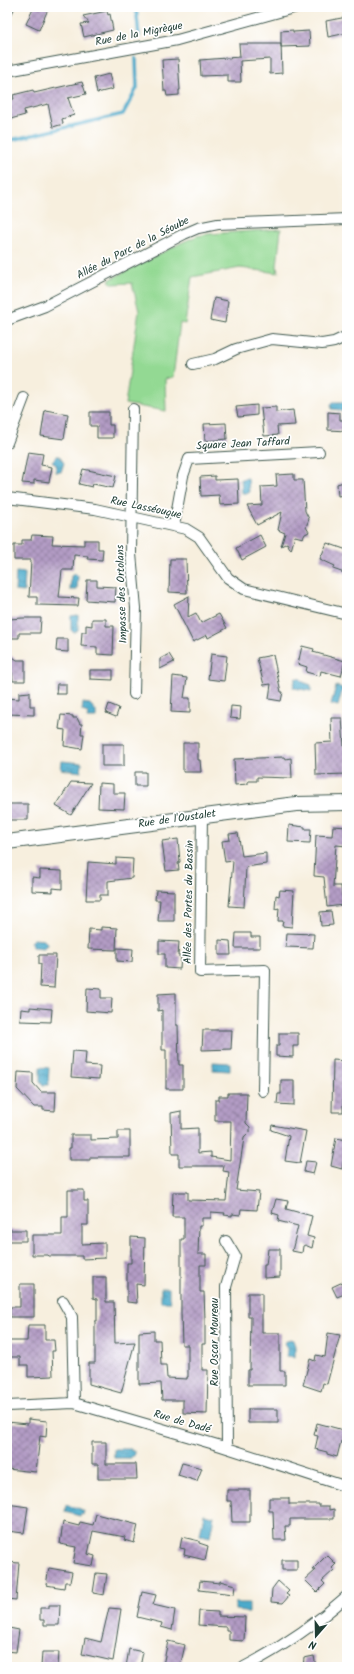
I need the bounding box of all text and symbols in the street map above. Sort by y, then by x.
street label: Rue de la Migrèque [94,17,184,51]
street label: Allée du Parc de la Séoube [74,212,193,284]
street label: Square Jean Taffard [196,433,291,455]
street label: Rue Lasséougue [109,492,183,524]
street label: Impasse des Ortolans [111,544,133,644]
street label: Rue de l'Oustalet [137,805,218,833]
street label: Allée des Portes du Bassin [179,840,199,964]
street label: Rue Oscar Moureau [206,1297,224,1386]
street label: Rue de Dadé [151,1405,214,1439]
north arrow [296,1616,336,1656]
text: N [307,1635,319,1654]

